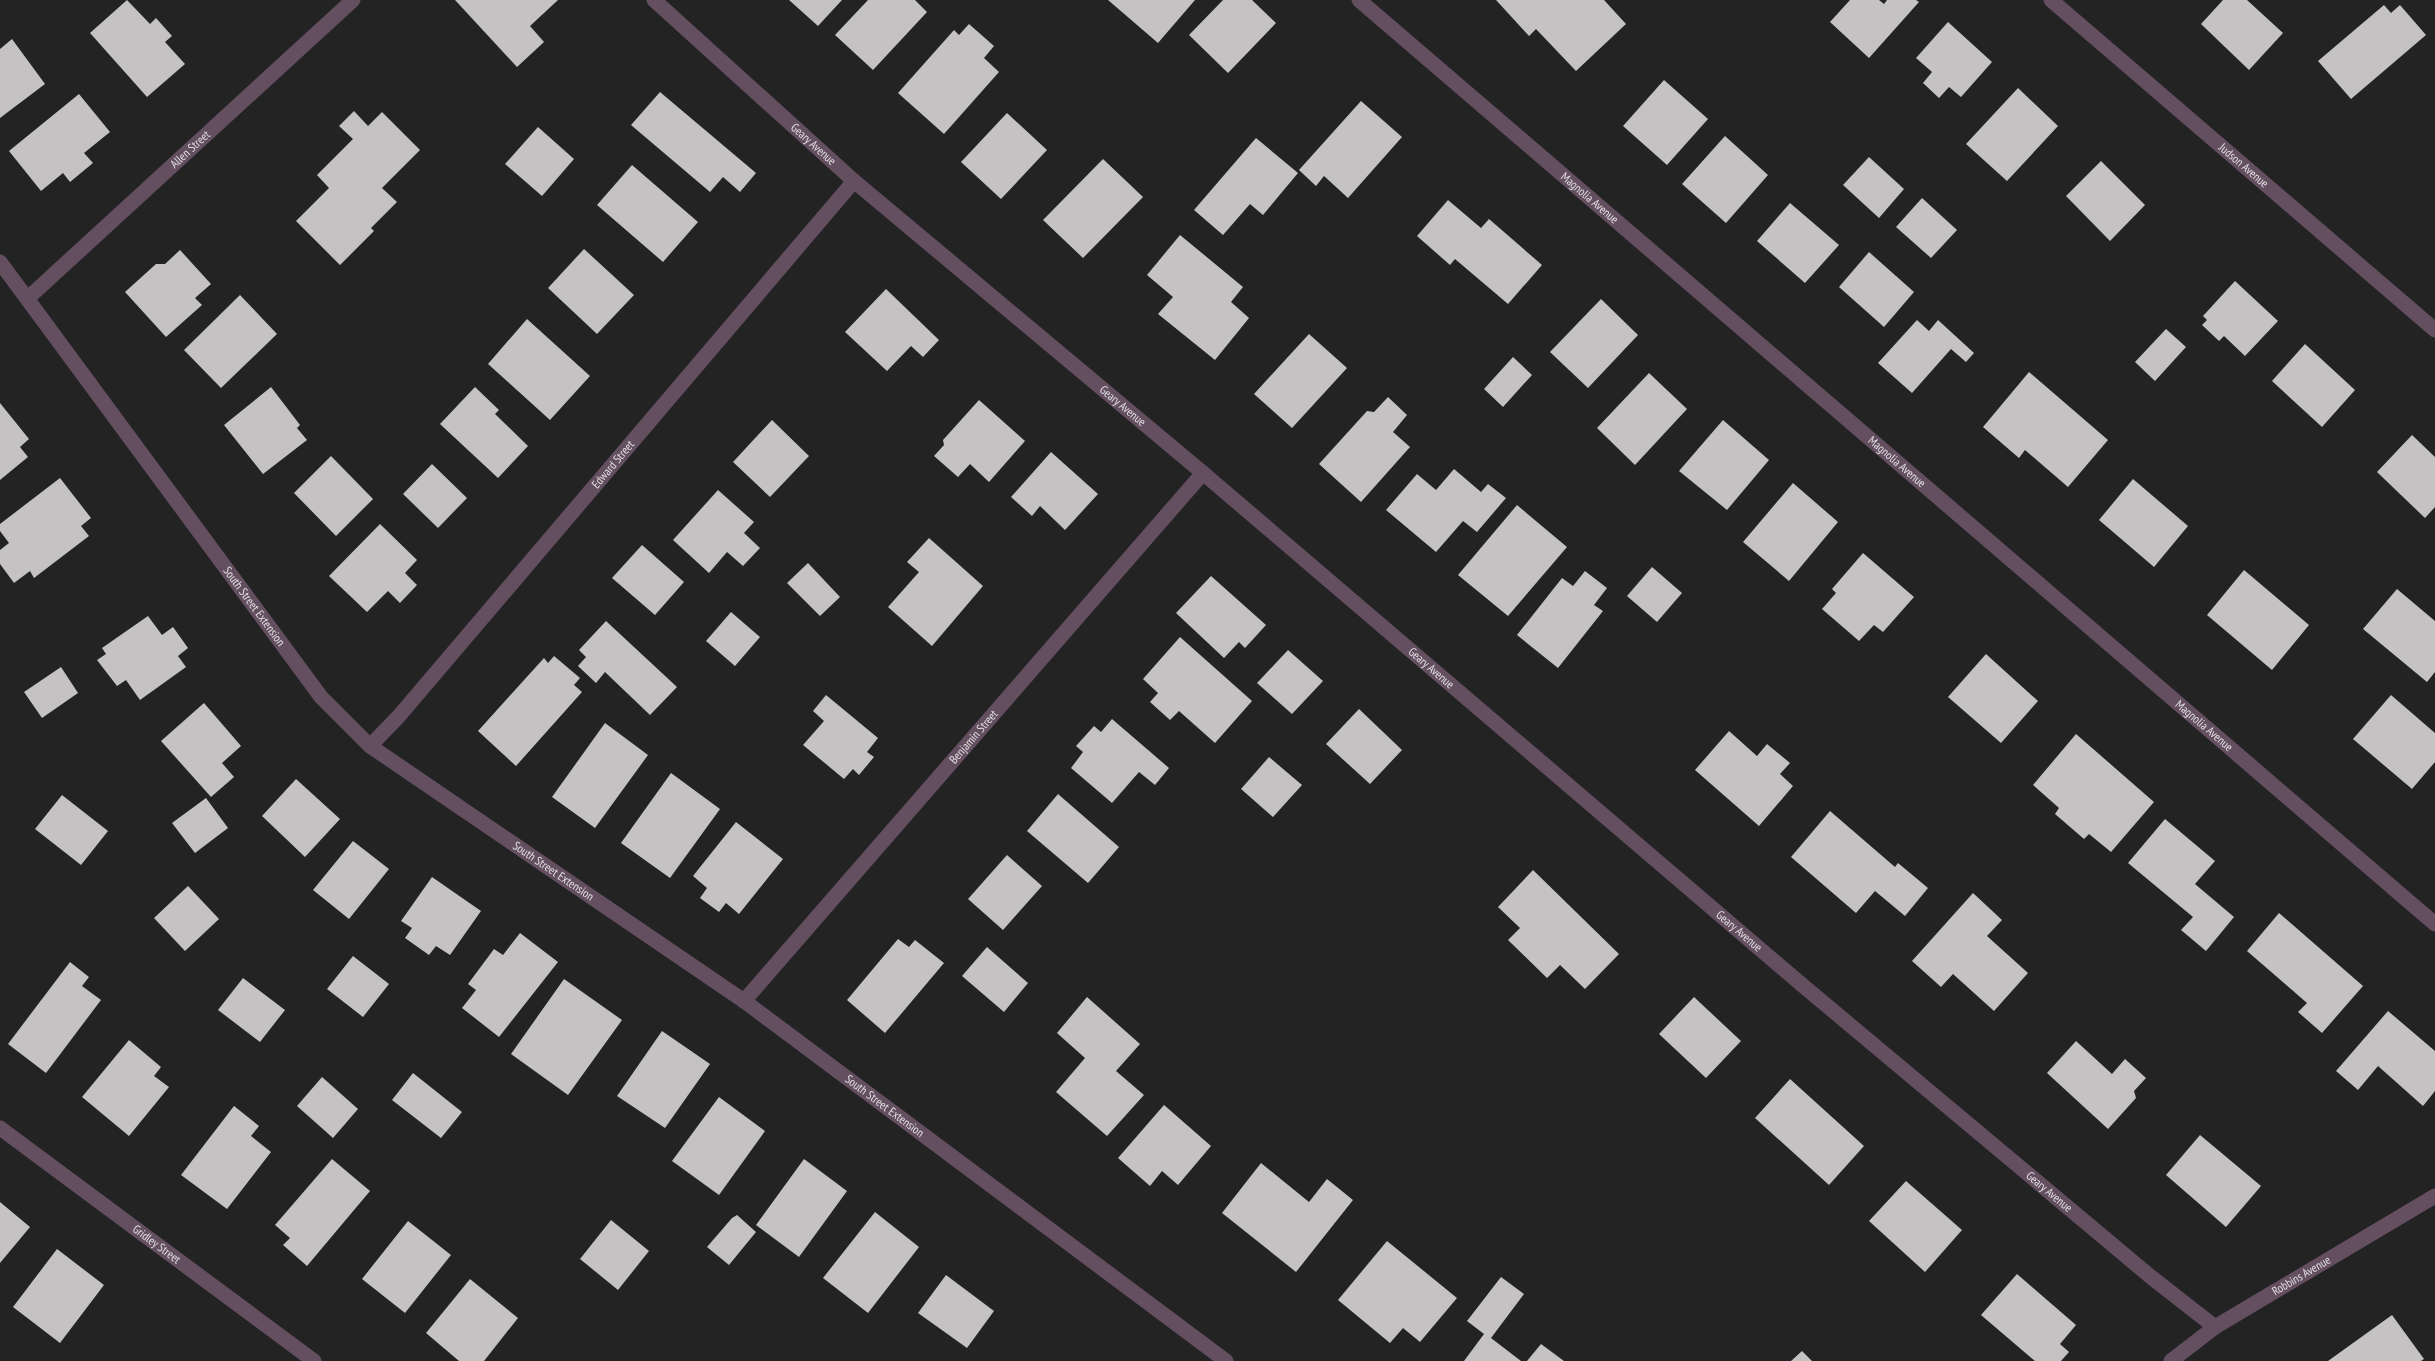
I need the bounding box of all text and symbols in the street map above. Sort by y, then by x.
street label: Geary Avenue [788,120,839,168]
street label: Allen Street [167,126,213,171]
street label: Judson Avenue [2215,139,2272,191]
street label: Magnolia Avenue [1558,169,1622,227]
street label: Geary Avenue [1097,382,1149,429]
street label: Magnolia Avenue [1865,433,1929,490]
street label: Edward Street [588,437,638,491]
street label: South Street Extension [220,563,289,649]
street label: Geary Avenue [1405,644,1458,691]
street label: Magnolia Avenue [2173,697,2236,754]
street label: Benjamin Street [946,706,1001,767]
street label: South Street Extension [510,838,597,904]
street label: Geary Avenue [1713,907,1766,955]
street label: South Street Extension [842,1071,927,1140]
street label: Geary Avenue [2023,1168,2076,1215]
street label: Gridley Street [130,1221,184,1267]
street label: Robbins Avenue [2269,1252,2333,1298]

